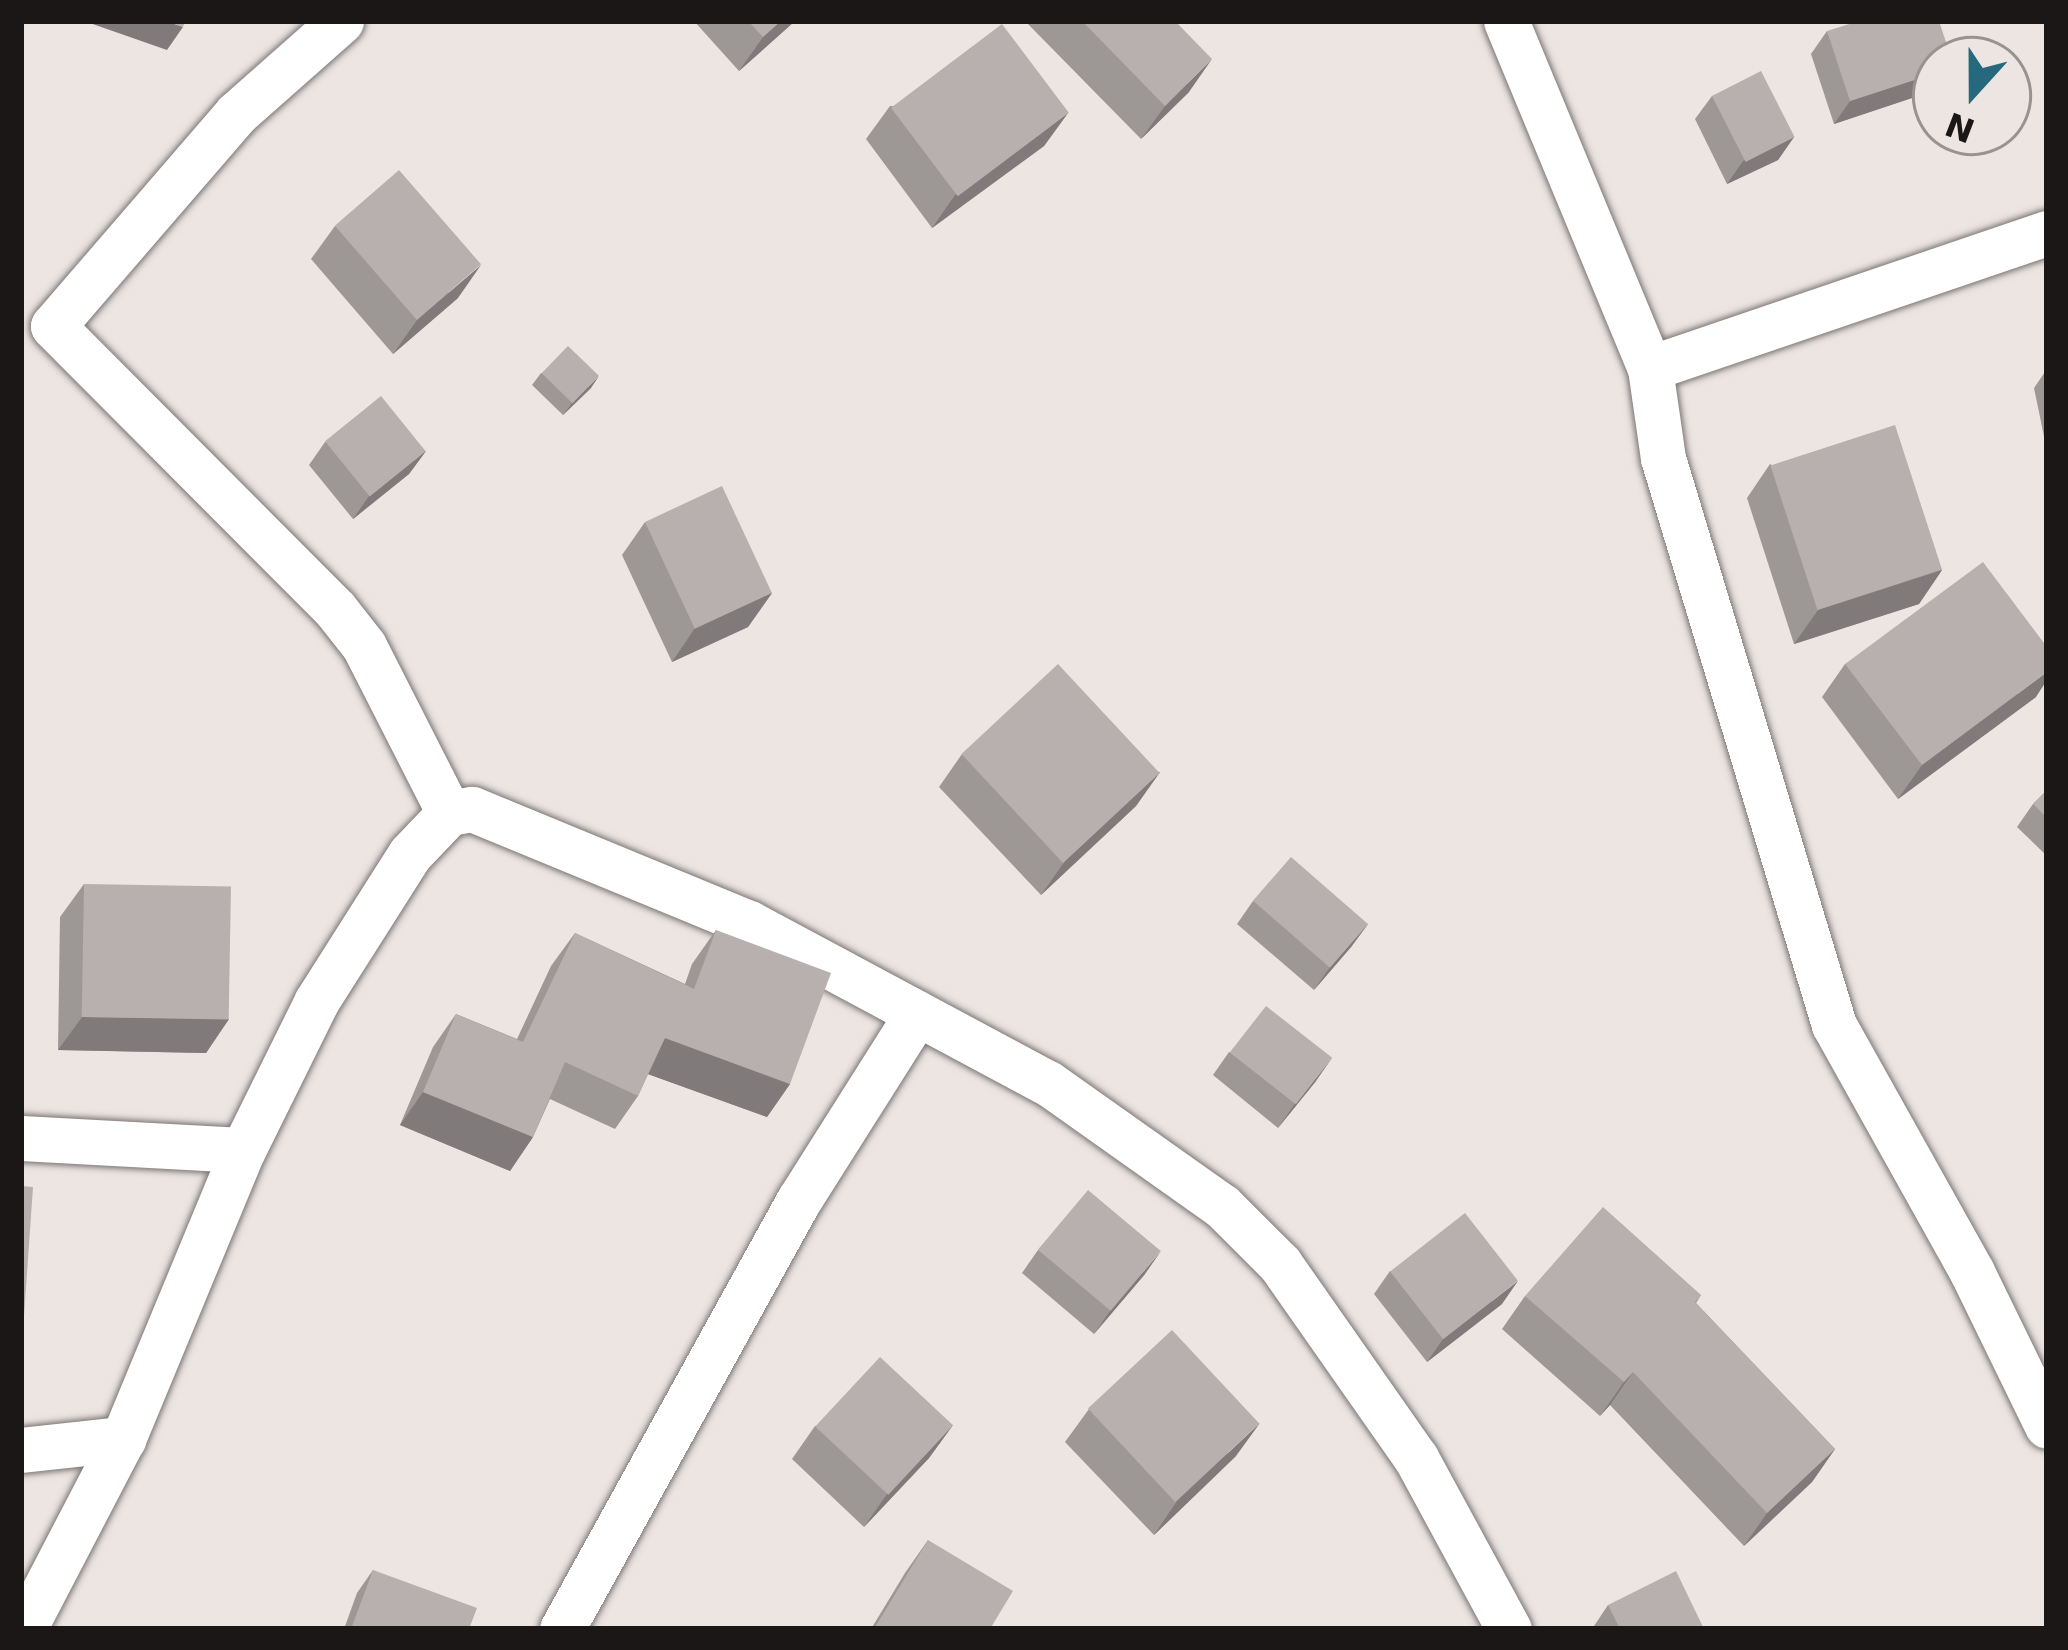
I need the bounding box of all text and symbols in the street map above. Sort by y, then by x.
north arrow [1912,36,2032,156]
text: N [1940,104,1980,150]

